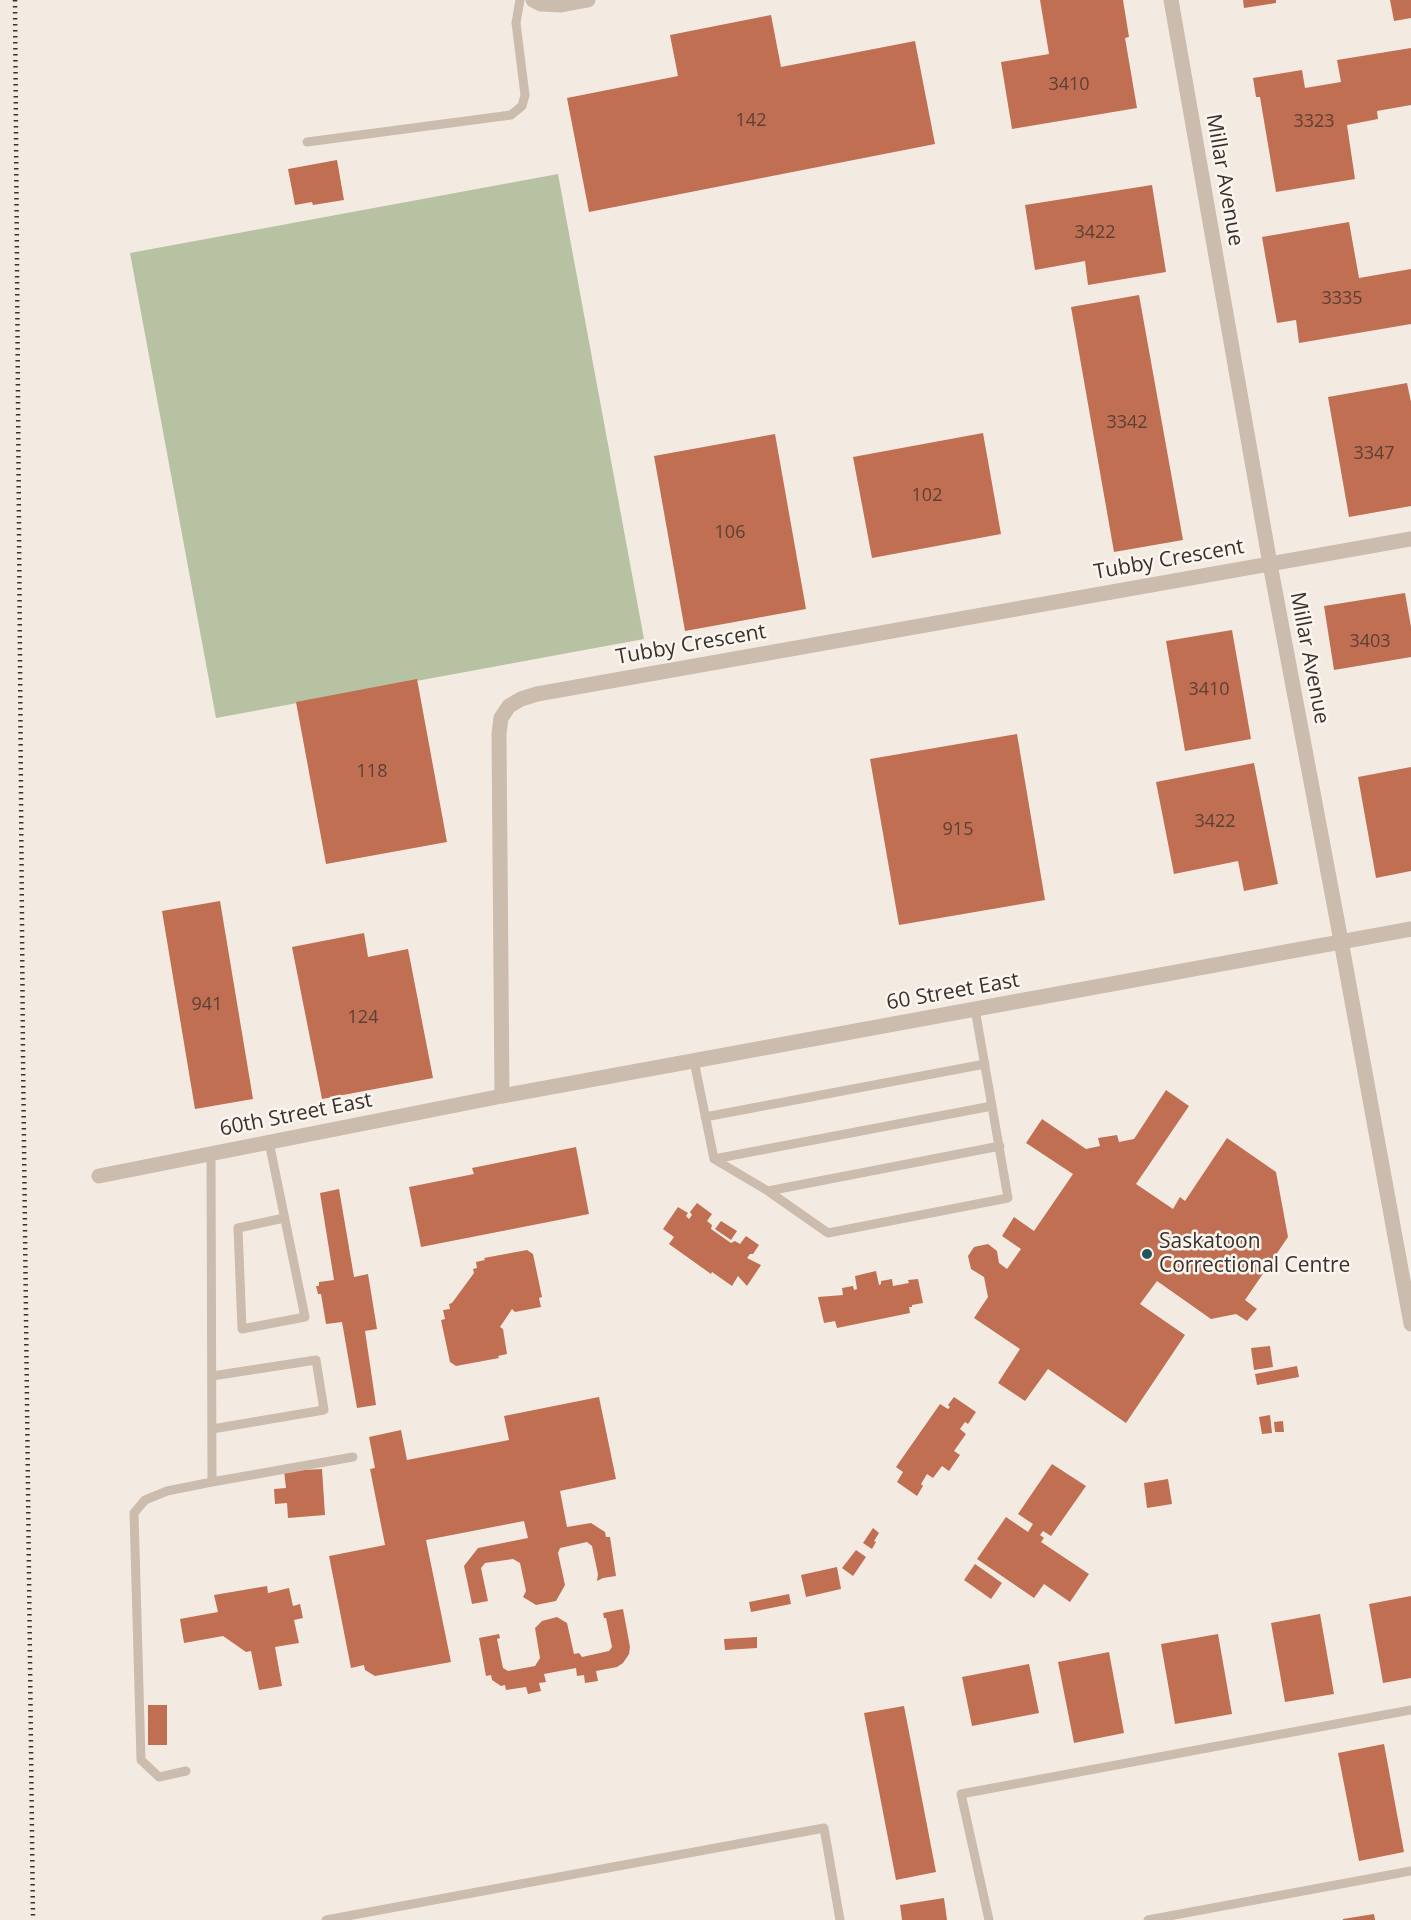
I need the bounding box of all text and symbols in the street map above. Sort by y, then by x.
house number: 3410 [1048,74,1090,96]
house number: 142 [736,110,766,132]
house number: 3323 [1293,111,1335,133]
street label: Millar Avenue [1200,112,1248,248]
house number: 3422 [1074,222,1116,244]
house number: 3335 [1321,288,1363,310]
house number: 3342 [1106,412,1148,434]
house number: 3347 [1353,443,1395,465]
house number: 102 [912,485,942,507]
house number: 106 [715,522,745,544]
street label: Tubby Crescent [1092,534,1246,586]
street label: Millar Avenue [1284,590,1334,726]
street label: Tubby Crescent [614,619,768,671]
house number: 3403 [1349,631,1391,653]
house number: 3410 [1188,679,1230,701]
house number: 118 [357,761,387,783]
house number: 3422 [1194,811,1236,833]
house number: 915 [943,819,973,841]
street label: 60 Street East [885,968,1021,1016]
house number: 941 [192,994,222,1016]
house number: 124 [348,1007,378,1029]
street label: 60th Street East [218,1088,374,1142]
place label: Saskatoon Correctional Centre [1159,1229,1350,1279]
marker: Saskatoon Correctional Centre [1140,1247,1154,1261]

